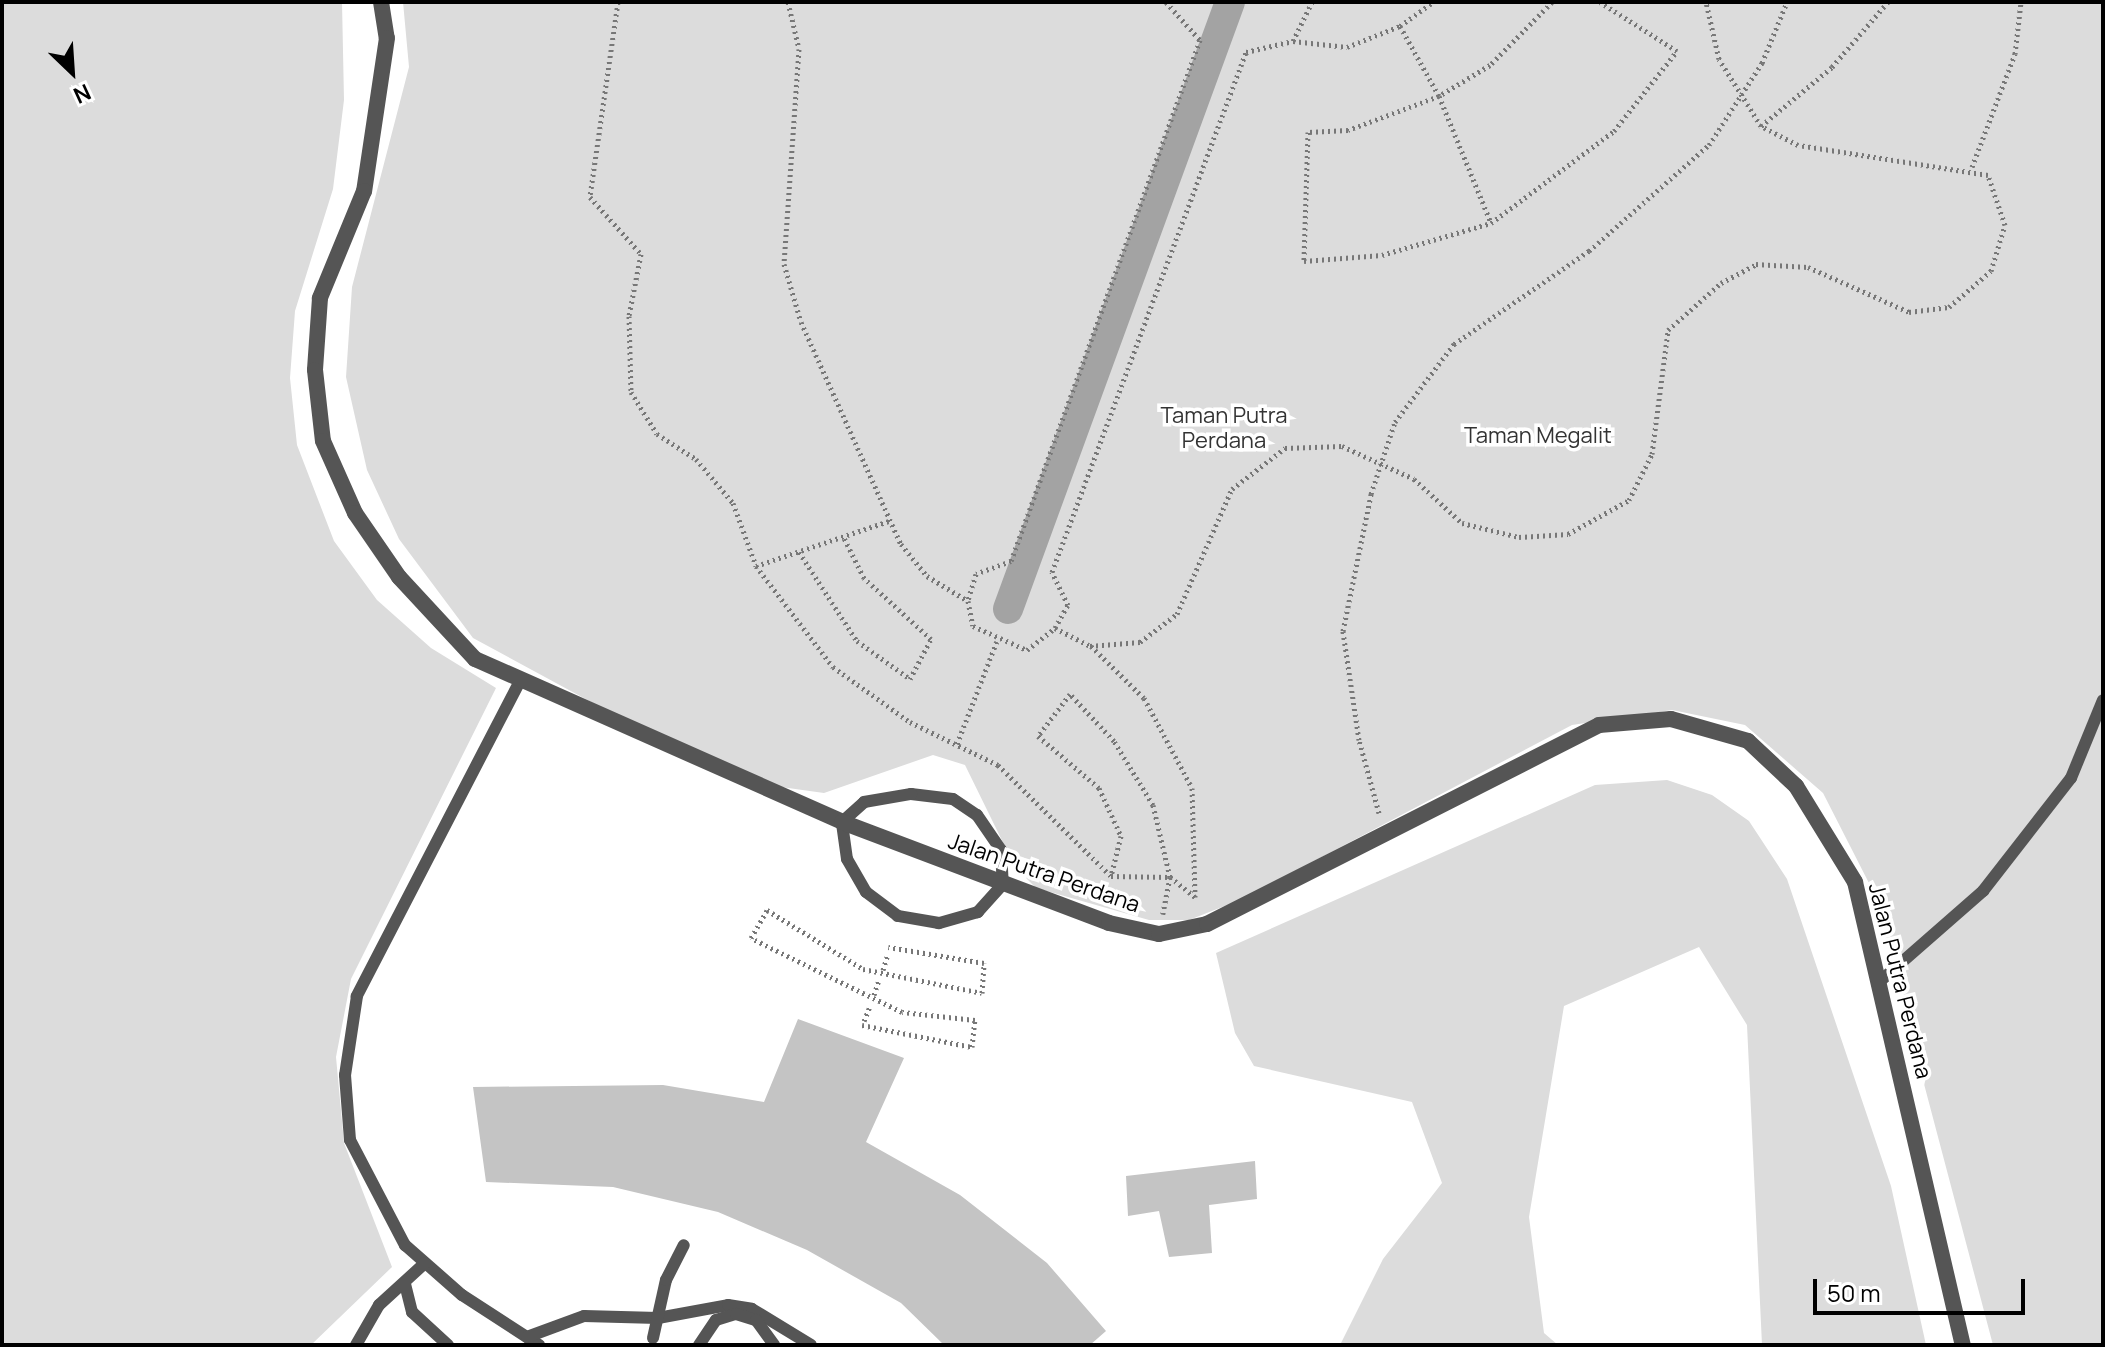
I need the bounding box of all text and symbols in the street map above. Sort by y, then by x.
north arrow [32,32,112,112]
text: N [69,77,96,111]
park label: Taman Putra Perdana [1160,402,1288,454]
park label: Taman Megalit [1464,423,1612,449]
street label: Jalan Putra Perdana [945,828,1143,918]
street label: Jalan Putra Perdana [1863,880,1937,1082]
scale bar [1817,1263,2029,1313]
text: 50 m [1827,1276,1881,1309]

